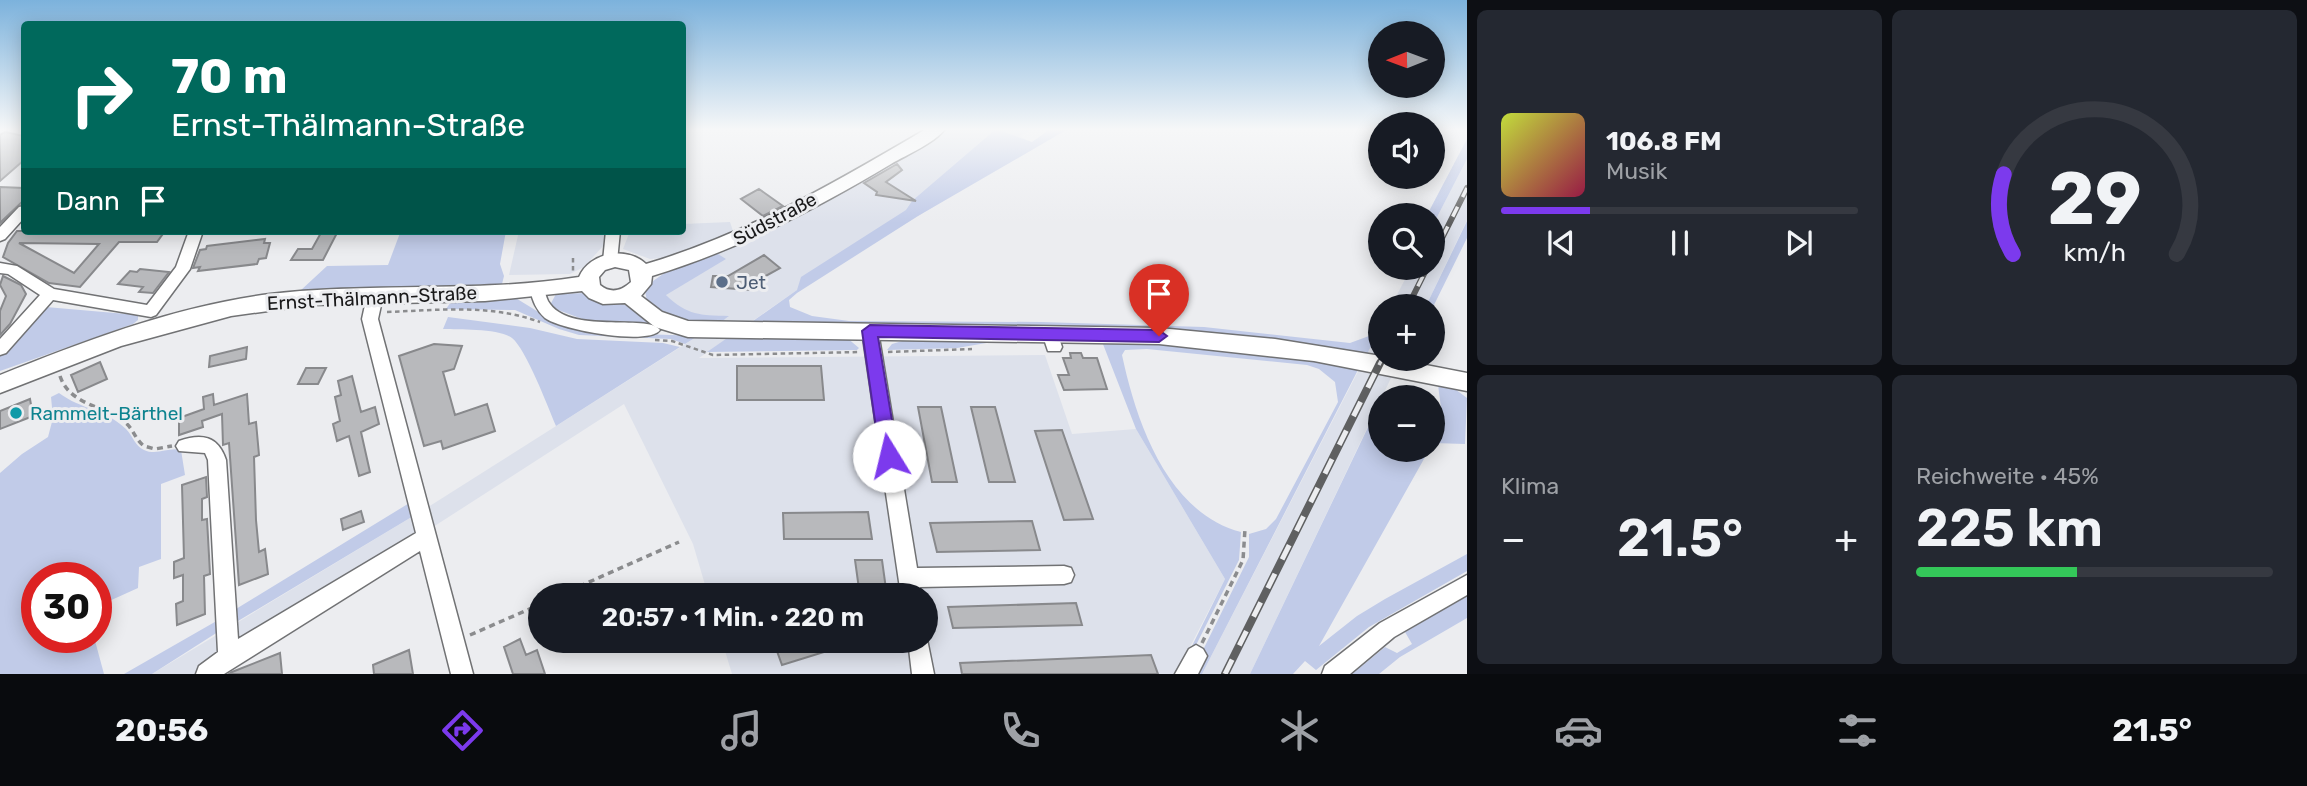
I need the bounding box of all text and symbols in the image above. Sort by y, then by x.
north arrow [1368,21,1446,98]
map controls [1368,21,1445,462]
text: 70 m [171,47,288,105]
icon: right [56,49,147,140]
text: Ernst-Thälmann-Straße [171,106,525,144]
button: sound [1368,112,1445,189]
text: 106.8 FM [1606,126,1722,157]
text: 29 [2048,156,2141,242]
text: Musik [1606,157,1667,185]
icon: arrive [134,182,172,220]
text: Dann [56,186,120,217]
street label: Südstraße [729,187,821,251]
button: search [1368,203,1445,280]
icon: previous [1542,224,1580,262]
icon: pause [1661,224,1699,262]
icon: next [1780,224,1818,262]
text: km/h [2063,238,2126,267]
pin [1129,264,1189,336]
place label: Jet [736,271,767,294]
marker: Jet [714,274,730,290]
icon: arrive [1140,275,1178,313]
street label: Ernst-Thälmann-Straße [266,281,478,315]
button: + [1368,294,1445,371]
button: − [1368,385,1445,462]
place label: Rammelt-Bärthel [30,402,183,425]
marker: Rammelt-Bärthel [8,405,24,421]
position arrow [852,419,926,493]
text: Reichweite · 45% [1916,462,2099,490]
text: Klima [1501,472,1559,500]
text: 225 km [1916,497,2103,559]
text: 21.5° [1617,507,1743,569]
text: − [1501,516,1526,562]
text: + [1834,516,1858,562]
speed limit sign: 30 [21,562,112,653]
text: 20:57 · 1 Min. · 220 m [602,602,864,633]
icon: directions [438,706,487,755]
icon: music [717,706,766,755]
icon: phone [996,706,1045,755]
icon: climate [1275,706,1324,755]
icon: car [1554,706,1603,755]
icon: filters [1833,706,1882,755]
text: 20:56 [115,711,208,749]
text: 21.5° [2112,711,2192,749]

